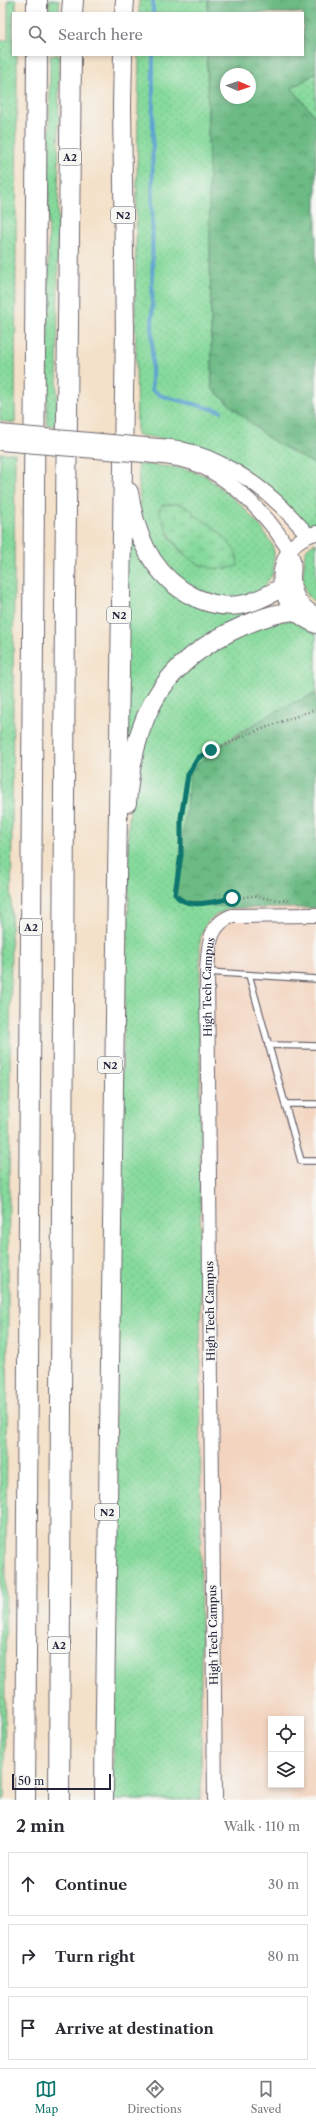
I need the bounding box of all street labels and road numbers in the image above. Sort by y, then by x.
road number: A2 [59,149,81,165]
road number: N2 [111,207,135,223]
road number: N2 [107,607,131,623]
road number: A2 [20,919,42,935]
street label: High Tech Campus [200,935,218,1037]
road number: N2 [98,1057,122,1073]
street label: High Tech Campus [202,1261,218,1361]
road number: N2 [95,1504,119,1520]
street label: High Tech Campus [205,1585,221,1685]
road number: A2 [48,1637,70,1653]

